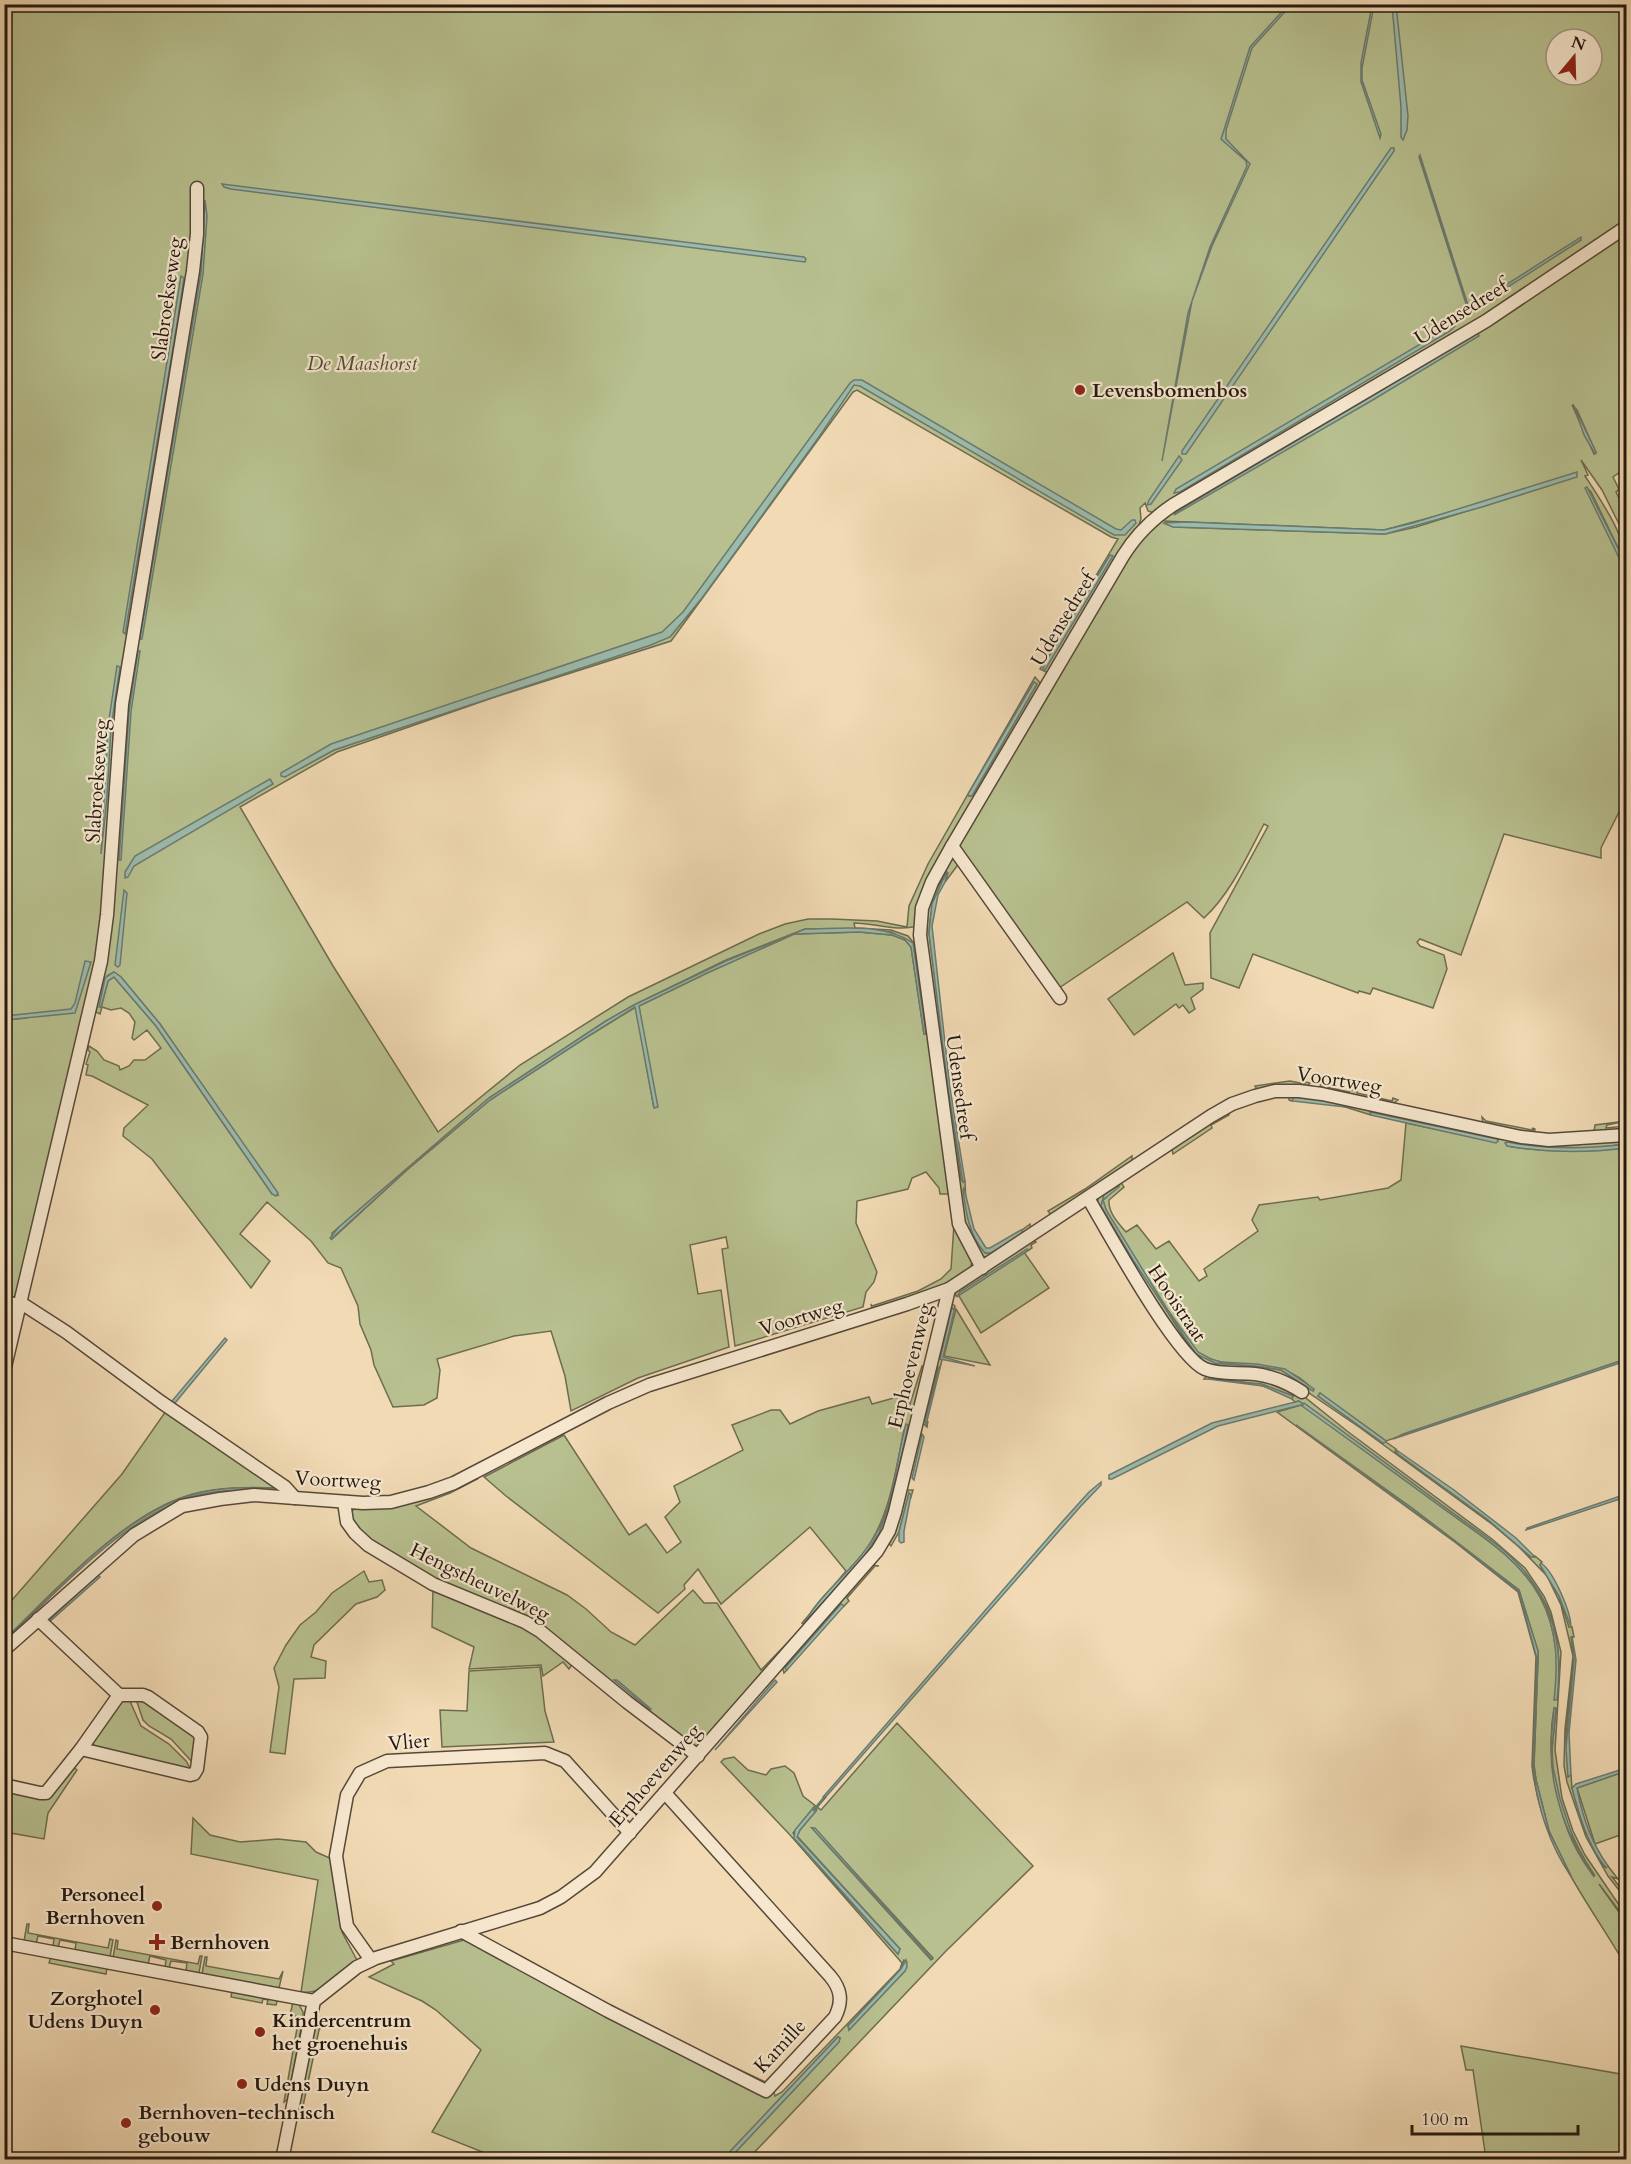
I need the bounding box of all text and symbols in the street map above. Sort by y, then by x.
north arrow [1544,27,1604,87]
text: N [1568,31,1589,56]
street label: Slabroekseweg [145,235,189,363]
street label: Udensedreef [1409,271,1515,351]
park label: De Maashorst [307,350,418,377]
place label: Levensbomenbos [1092,377,1247,404]
marker: Levensbomenbos [1073,383,1087,397]
street label: Udensedreef [1024,564,1103,671]
street label: Slabroekseweg [79,717,115,844]
street label: Udensedreef [939,1033,981,1144]
street label: Voortweg [1294,1060,1384,1100]
street label: Hooistraat [1141,1259,1213,1348]
street label: Voortweg [756,1291,847,1343]
street label: Erphoevenweg [881,1300,939,1431]
street label: Voortweg [294,1464,383,1496]
street label: Hengstheuvelweg [405,1536,555,1628]
street label: Erphoevenweg [603,1717,708,1832]
street label: Vlier [387,1727,432,1757]
place label: Personeel Bernhoven [45,1881,145,1931]
marker: Personeel Bernhoven [150,1899,164,1913]
place label: Bernhoven [170,1929,270,1956]
marker: Bernhoven [148,1933,166,1951]
place label: Zorghotel Udens Duyn [28,1985,143,2035]
marker: Zorghotel Udens Duyn [148,2003,162,2017]
place label: Kindercentrum het groenehuis [272,2007,412,2057]
street label: Kamille [748,2013,812,2079]
marker: Kindercentrum het groenehuis [253,2025,267,2039]
place label: Udens Duyn [254,2071,369,2098]
marker: Udens Duyn [235,2077,249,2091]
scale bar [1412,2098,1578,2136]
place label: Bernhoven-technisch gebouw [138,2099,336,2149]
text: 100 m [1421,2107,1469,2132]
marker: Bernhoven-technisch gebouw [119,2116,133,2130]

